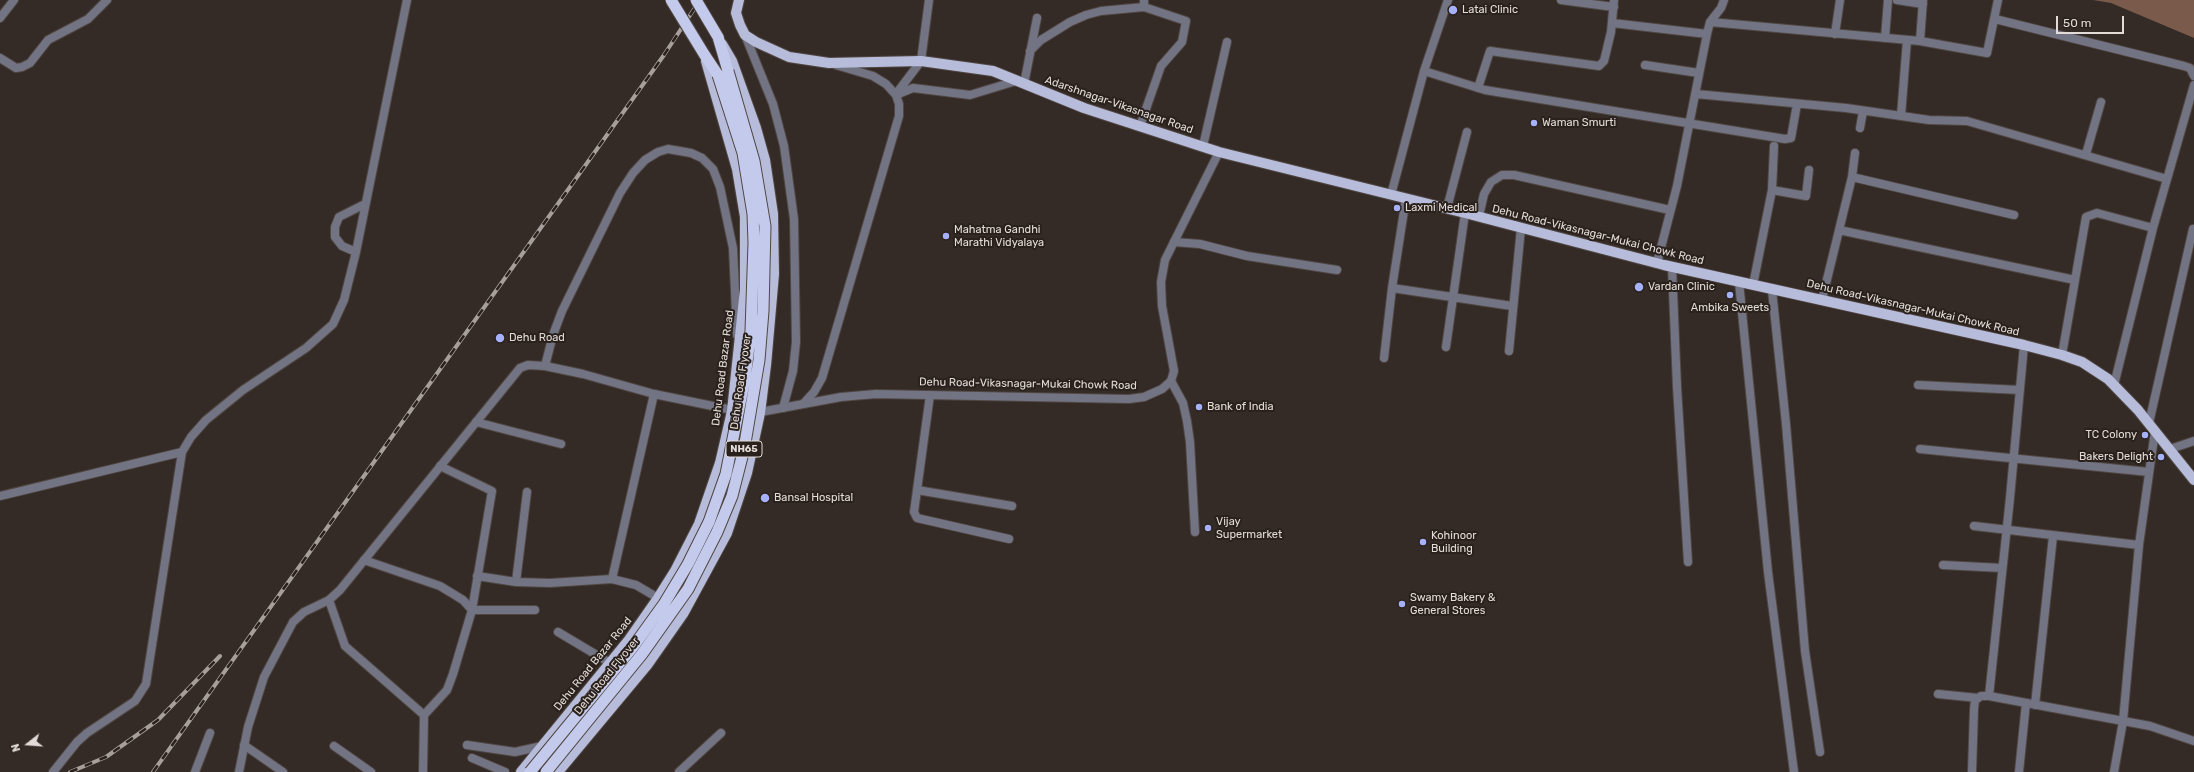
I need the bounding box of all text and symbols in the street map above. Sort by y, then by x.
place label: Latai Clinic [1462,3,1518,17]
marker: Latai Clinic [1447,4,1459,16]
scale bar [2058,8,2126,34]
text: 50 m [2063,16,2091,30]
street label: Adarshnagar-Vikasnagar Road [1043,73,1195,137]
place label: Waman Smurti [1542,116,1616,130]
marker: Waman Smurti [1529,118,1539,128]
place label: Laxmi Medical [1405,201,1477,215]
street label: Dehu Road-Vikasnagar-Mukai Chowk Road [1491,202,1705,268]
marker: Laxmi Medical [1392,203,1402,213]
place label: Mahatma Gandhi Marathi Vidyalaya [954,223,1044,249]
marker: Mahatma Gandhi Marathi Vidyalaya [941,231,951,241]
street label: Dehu Road-Vikasnagar-Mukai Chowk Road [1805,277,2021,339]
place label: Vardan Clinic [1648,280,1715,294]
marker: Vardan Clinic [1633,281,1645,293]
marker: Ambika Sweets [1725,290,1735,300]
place label: Ambika Sweets [1691,301,1769,315]
street label: Dehu Road Bazar Road [709,309,737,427]
place label: Dehu Road [509,331,565,345]
marker: Dehu Road [494,332,506,344]
street label: Dehu Road Flyover [728,334,754,430]
street label: Dehu Road-Vikasnagar-Mukai Chowk Road [919,375,1137,393]
place label: Bank of India [1207,400,1274,414]
marker: Bank of India [1194,402,1204,412]
place label: TC Colony [2086,428,2137,442]
marker: TC Colony [2140,430,2150,440]
road number: NH65 [726,441,762,457]
place label: Bakers Delight [2079,450,2153,464]
marker: Bakers Delight [2156,452,2166,462]
place label: Bansal Hospital [774,491,853,505]
marker: Bansal Hospital [759,492,771,504]
place label: Vijay Supermarket [1216,515,1282,541]
marker: Vijay Supermarket [1203,523,1213,533]
place label: Kohinoor Building [1431,529,1476,555]
marker: Kohinoor Building [1418,537,1428,547]
place label: Swamy Bakery & General Stores [1410,591,1496,617]
marker: Swamy Bakery & General Stores [1397,599,1407,609]
street label: Dehu Road Bazar Road [551,615,635,713]
street label: Dehu Road Flyover [572,635,642,717]
north arrow [8,724,48,764]
text: N [9,742,23,753]

